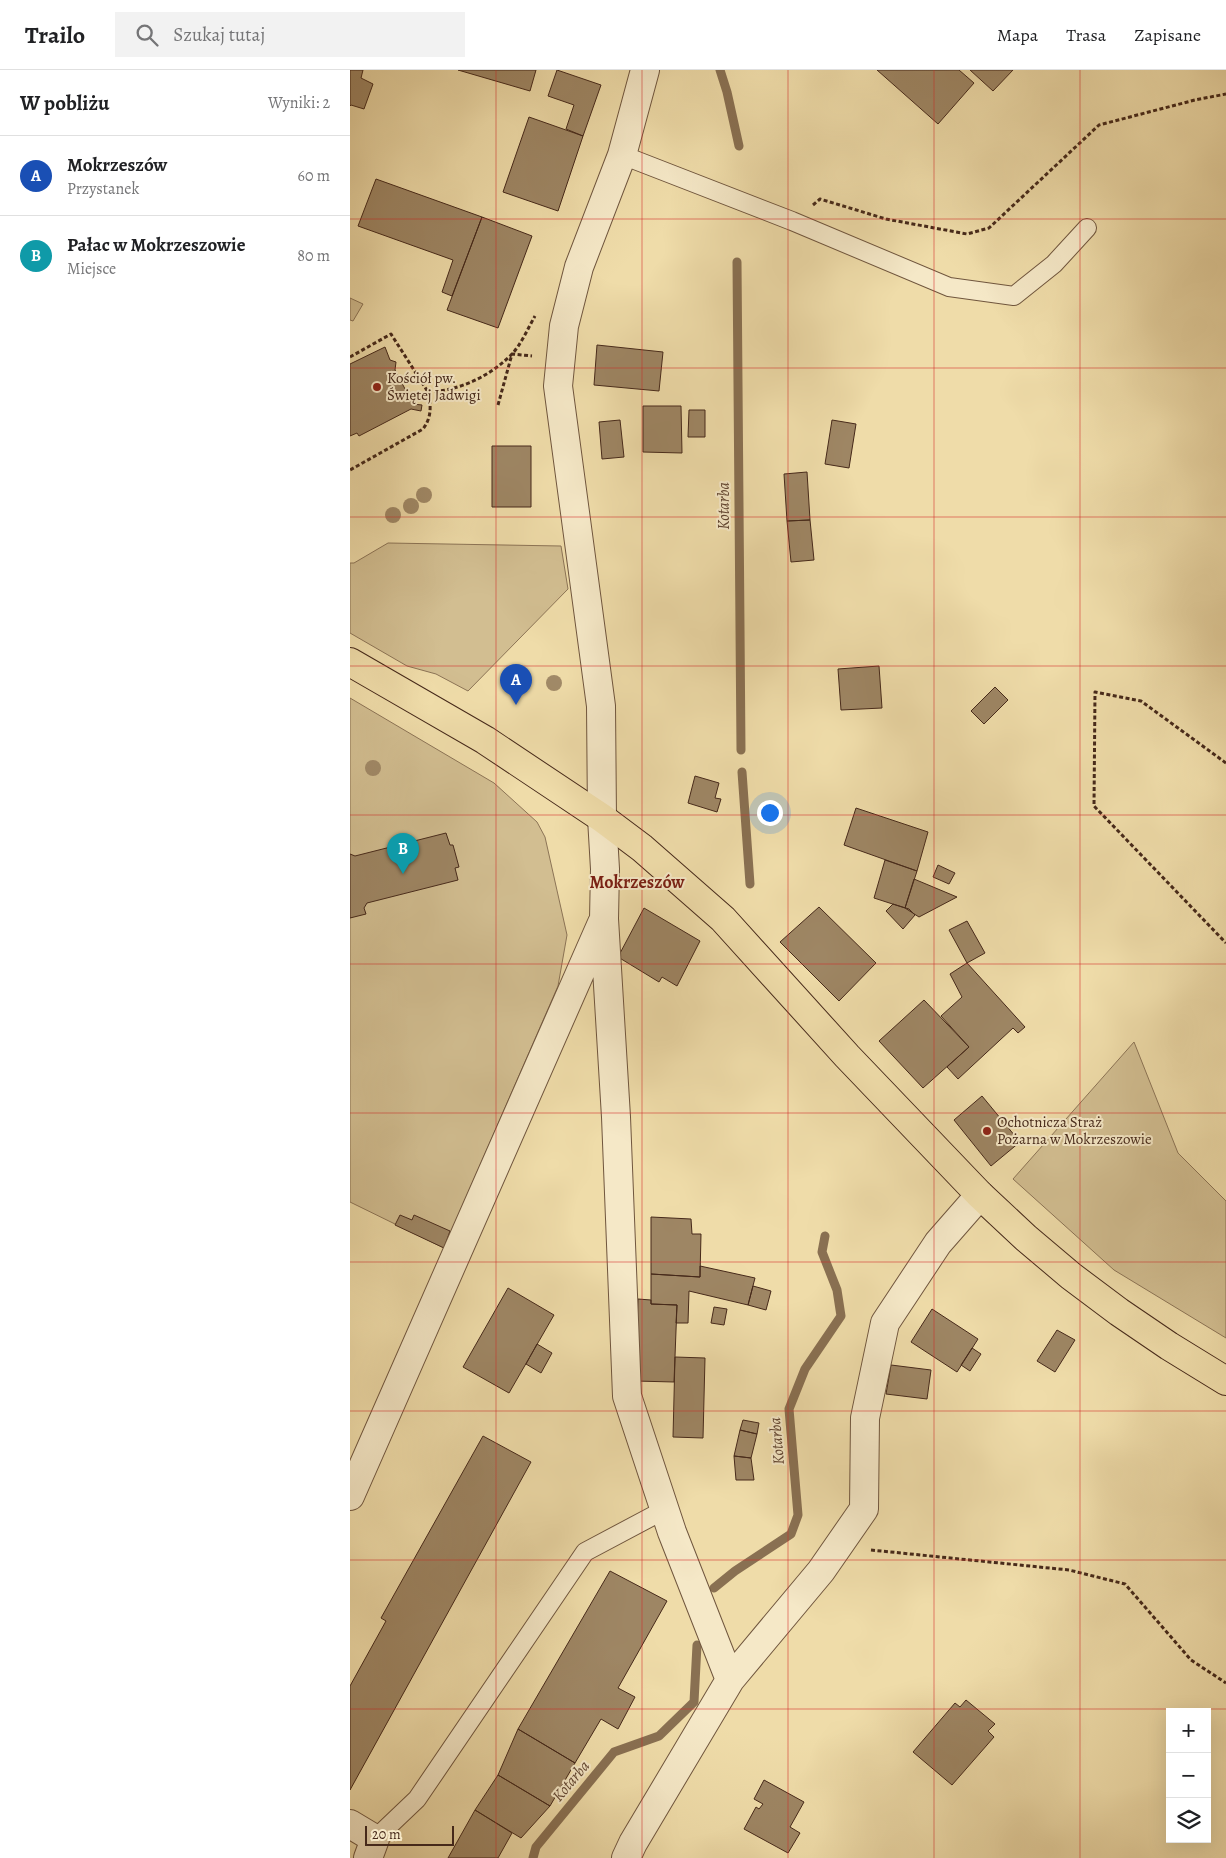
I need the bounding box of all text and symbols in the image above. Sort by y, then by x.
search box [115,12,465,57]
text: Trailo [25,19,85,51]
icon: search [133,21,161,49]
text: Szukaj tutaj [173,22,265,48]
text: Mapa [997,23,1038,47]
text: Trasa [1066,23,1106,47]
text: Zapisane [1134,23,1201,47]
text: W pobliżu [20,89,109,117]
text: Wyniki: 2 [268,92,330,114]
text: Mokrzeszów [67,152,167,178]
text: A [31,165,41,187]
text: 60 m [298,165,330,187]
text: Przystanek [67,178,139,200]
text: Pałac w Mokrzeszowie [67,232,245,258]
text: B [31,245,41,267]
text: 80 m [297,245,330,267]
text: Miejsce [67,258,116,280]
place label: Kościół pw. Świętej Jadwigi [387,368,481,405]
marker: Kościół pw. Świętej Jadwigi [371,381,383,393]
water label: Kotarba [713,482,735,530]
pin: A [500,664,532,705]
your location [757,800,783,826]
pin: B [387,833,419,874]
district label: Mokrzeszów [589,870,685,894]
place label: Ochotnicza Straż Pożarna w Mokrzeszowie [997,1112,1152,1149]
marker: Ochotnicza Straż Pożarna w Mokrzeszowie [981,1125,993,1137]
water label: Kotarba [764,1416,790,1466]
map controls [1166,1708,1211,1843]
button: + [1166,1708,1211,1753]
button: − [1166,1753,1211,1798]
water label: Kotarba [547,1755,595,1806]
button: layers [1166,1798,1211,1843]
scale bar [365,1823,454,1846]
text: 20 m [372,1825,401,1844]

